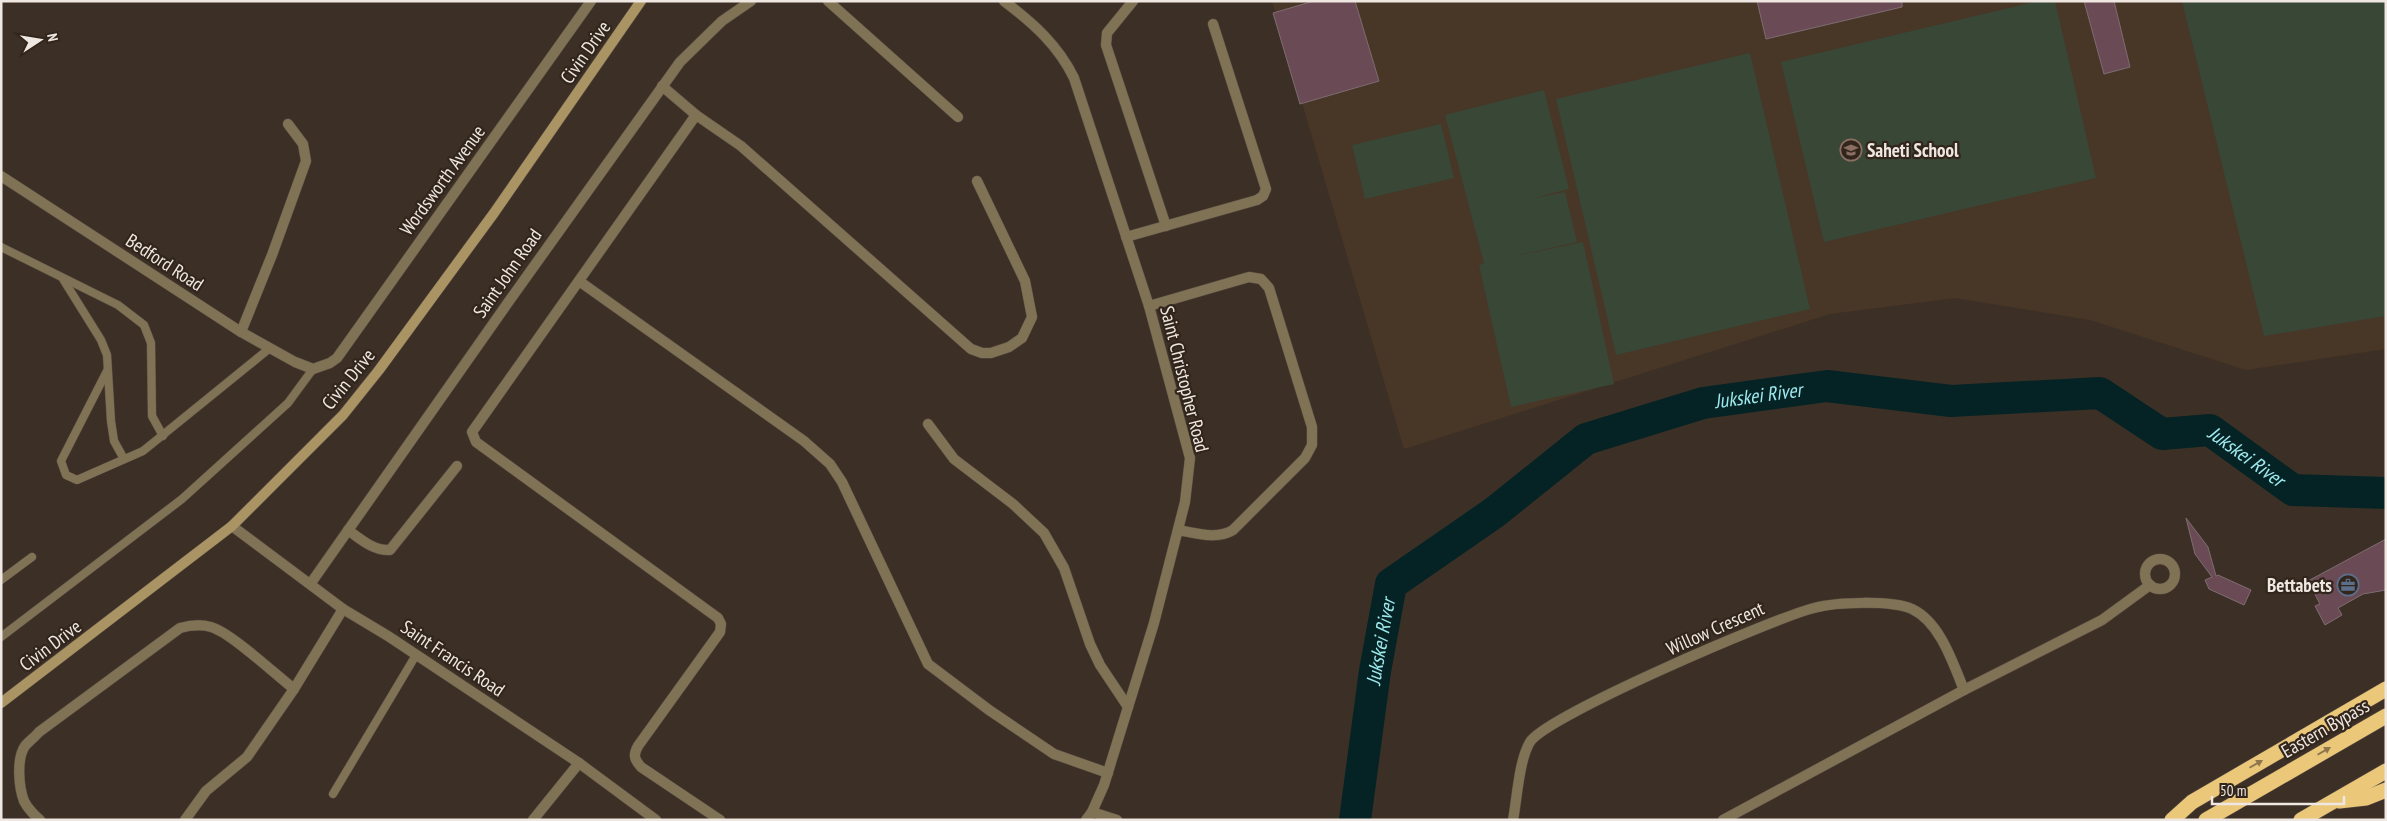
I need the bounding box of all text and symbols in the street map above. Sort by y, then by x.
north arrow [15,15,65,65]
street label: Civin Drive [555,16,615,88]
text: N [43,32,62,43]
street label: Wordsworth Avenue [394,120,490,240]
school or university icon: Saheti School [1839,138,1863,162]
place label: Saheti School [1867,138,1959,162]
street label: Saint John Road [468,224,546,322]
street label: Bedford Road [122,228,208,296]
street label: Saint Christopher Road [1155,303,1215,455]
street label: Civin Drive [316,344,380,414]
water label: Jukskei River [1712,376,1806,414]
water label: Jukskei River [2202,419,2292,494]
place label: Bettabets [2267,573,2332,597]
office icon: Bettabets [2336,573,2360,597]
water label: Jukskei River [1360,594,1402,688]
street label: Willow Crescent [1662,595,1768,660]
street label: Civin Drive [14,614,86,676]
street label: Saint Francis Road [396,614,510,702]
street label: Eastern Bypass [2277,693,2373,763]
one-way arrow [2318,747,2331,756]
one-way arrow [2250,760,2263,769]
scale bar [2212,774,2344,806]
text: 50 m [2220,781,2246,800]

